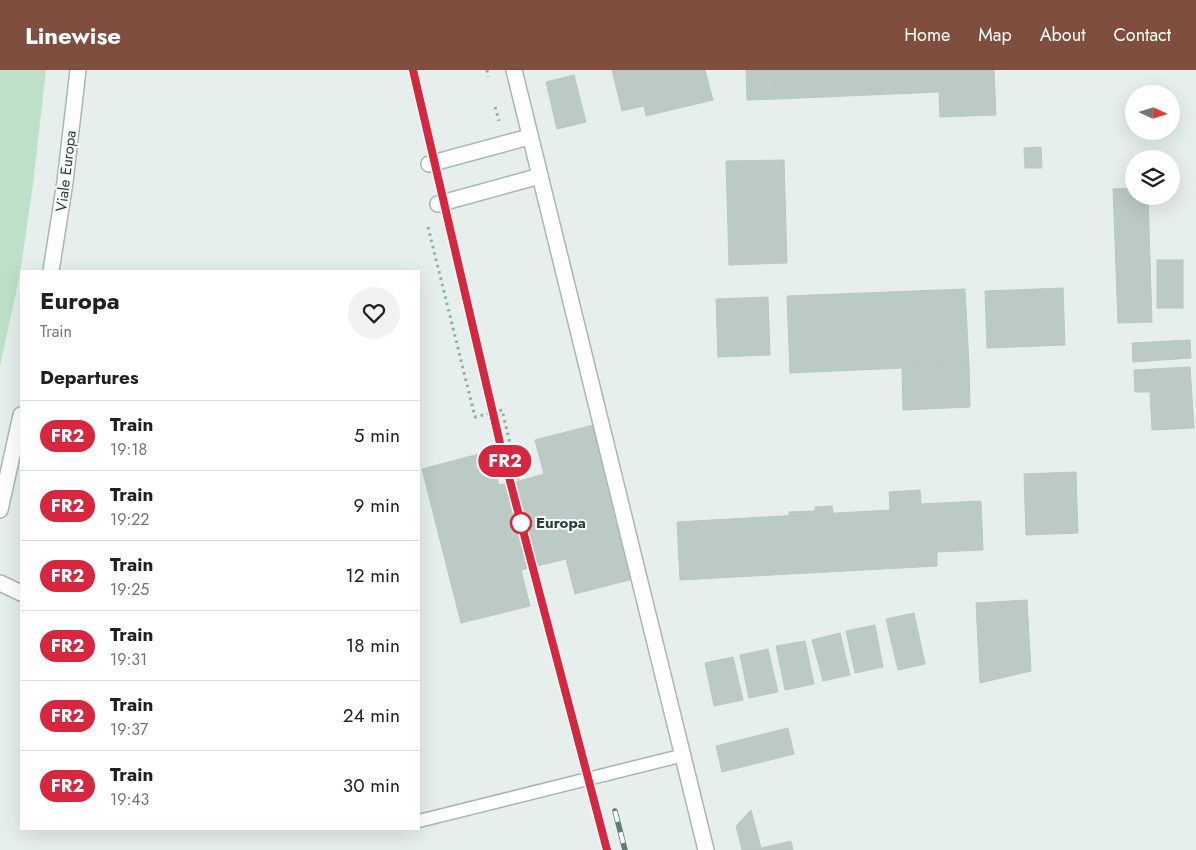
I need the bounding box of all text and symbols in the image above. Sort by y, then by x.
text: Linewise [25,18,121,53]
text: Home [904,22,950,48]
text: Map [978,22,1012,48]
text: About [1040,22,1085,48]
text: Contact [1113,22,1171,48]
north arrow [1125,85,1180,140]
map controls [1125,85,1180,205]
street label: Viale Europa [50,129,82,213]
button: layers [1125,150,1180,205]
text: Europa [40,283,120,318]
button: heart [348,287,400,339]
text: Train [40,320,72,343]
text: Departures [40,364,139,391]
text: Train [110,411,153,438]
text: 5 min [354,422,400,449]
text: FR2 [51,423,84,449]
text: 19:18 [110,438,147,461]
line badge: FR2 [476,445,534,477]
text: FR2 [488,448,522,474]
text: Train [110,481,153,508]
text: 9 min [354,492,400,519]
text: FR2 [51,493,84,519]
text: 19:22 [110,508,149,531]
marker: Europa [510,512,532,534]
place label: Europa [536,512,586,534]
text: Train [110,551,153,578]
text: 12 min [345,562,400,589]
text: FR2 [51,563,84,589]
text: 19:25 [110,578,149,601]
text: Train [110,621,153,648]
text: 18 min [346,632,400,659]
text: FR2 [51,633,84,659]
text: 19:31 [110,648,147,671]
text: Train [110,691,153,718]
text: 24 min [343,702,400,729]
text: FR2 [51,703,84,729]
text: 19:37 [110,718,148,741]
text: Train [110,761,153,788]
text: 30 min [343,772,400,799]
text: FR2 [51,773,84,799]
text: 19:43 [110,788,149,811]

